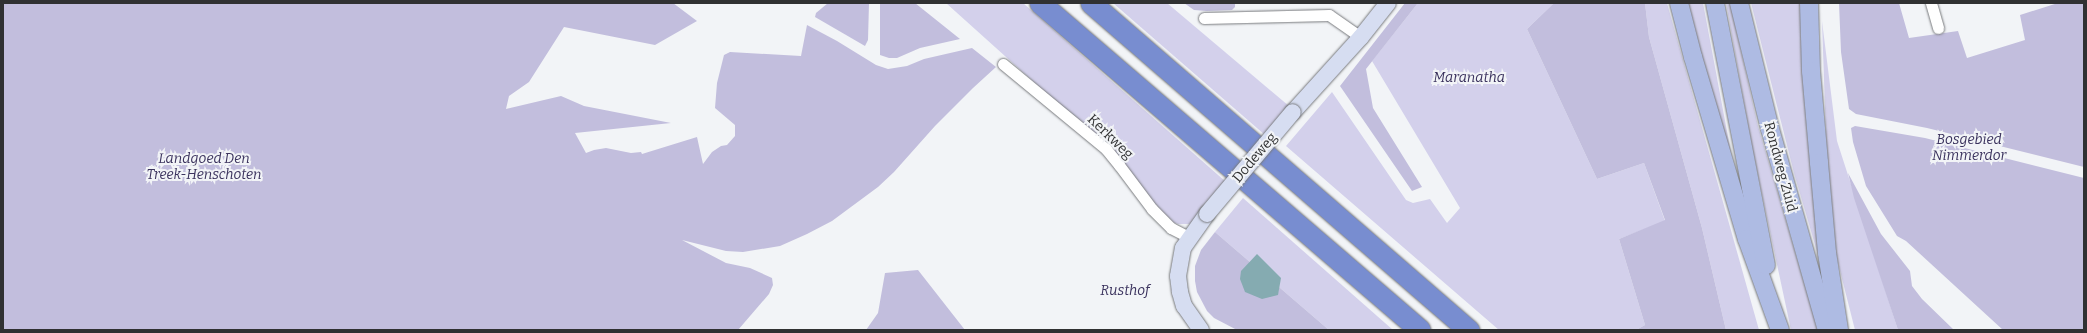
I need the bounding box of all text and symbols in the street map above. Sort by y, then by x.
park label: Maranatha [1433,70,1505,86]
street label: Kerkweg [1084,111,1136,163]
street label: Rondweg Zuid [1760,120,1800,214]
street label: Dodeweg [1229,130,1281,186]
park label: Bosgebied Nimmerdor [1932,132,2006,164]
park label: Landgoed Den Treek-Henschoten [146,151,262,184]
park label: Rusthof [1100,283,1150,299]

